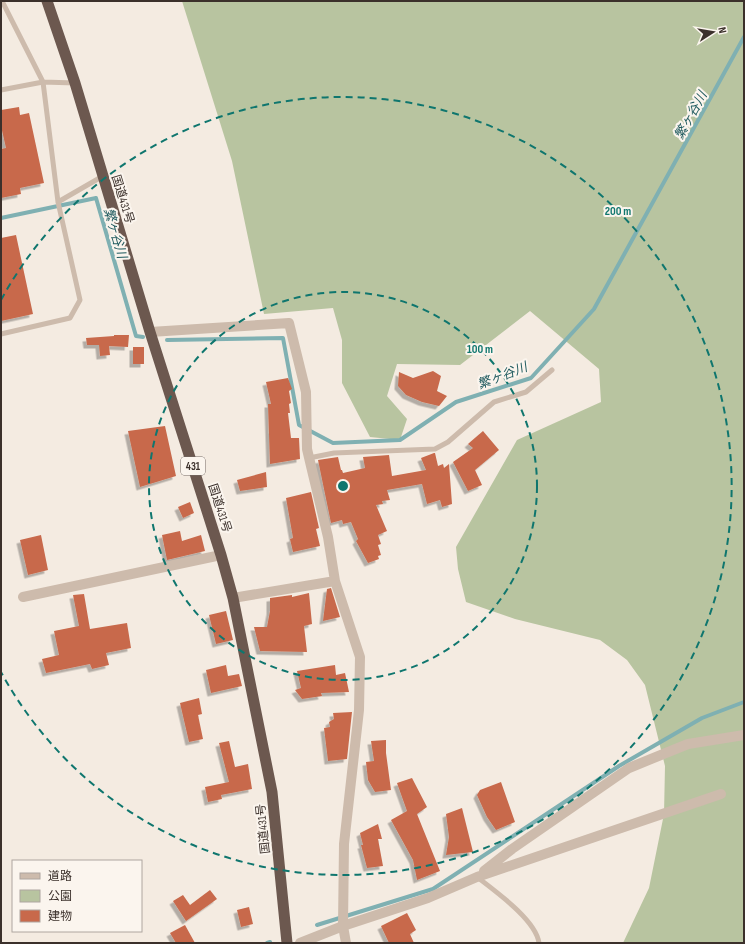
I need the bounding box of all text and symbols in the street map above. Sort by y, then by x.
north arrow [693,12,733,52]
text: N [715,26,729,34]
water label: 繁ヶ谷川 [671,87,711,142]
street label: 国道431号 [108,173,137,225]
text: 200 m [605,204,631,219]
water label: 繁ヶ谷川 [100,206,130,262]
text: 100 m [467,342,493,357]
water label: 繁ヶ谷川 [475,358,531,393]
road number: 431 [181,457,205,475]
centre of rings [336,479,350,493]
street label: 国道431号 [205,482,234,534]
street label: 国道431号 [253,803,274,855]
legend [12,860,142,932]
text: 道路 [48,869,72,884]
text: 公園 [48,889,72,904]
text: 建物 [48,909,72,924]

